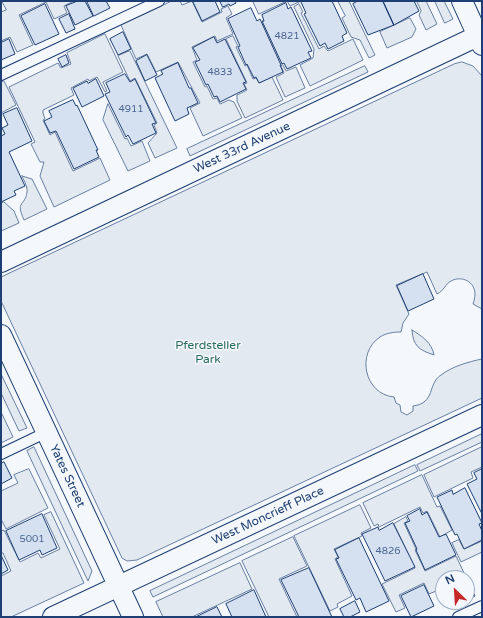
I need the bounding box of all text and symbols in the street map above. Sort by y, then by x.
house number: 4821 [274,30,300,42]
house number: 4833 [207,66,233,78]
house number: 4911 [118,103,144,115]
street label: West 33rd Avenue [191,119,293,177]
park label: Pferdsteller Park [175,339,241,367]
street label: Yates Street [46,442,88,510]
street label: West Moncrieff Place [210,484,326,548]
house number: 5001 [19,533,45,545]
house number: 4826 [375,545,401,557]
north arrow [435,570,475,610]
text: N [443,572,457,587]

